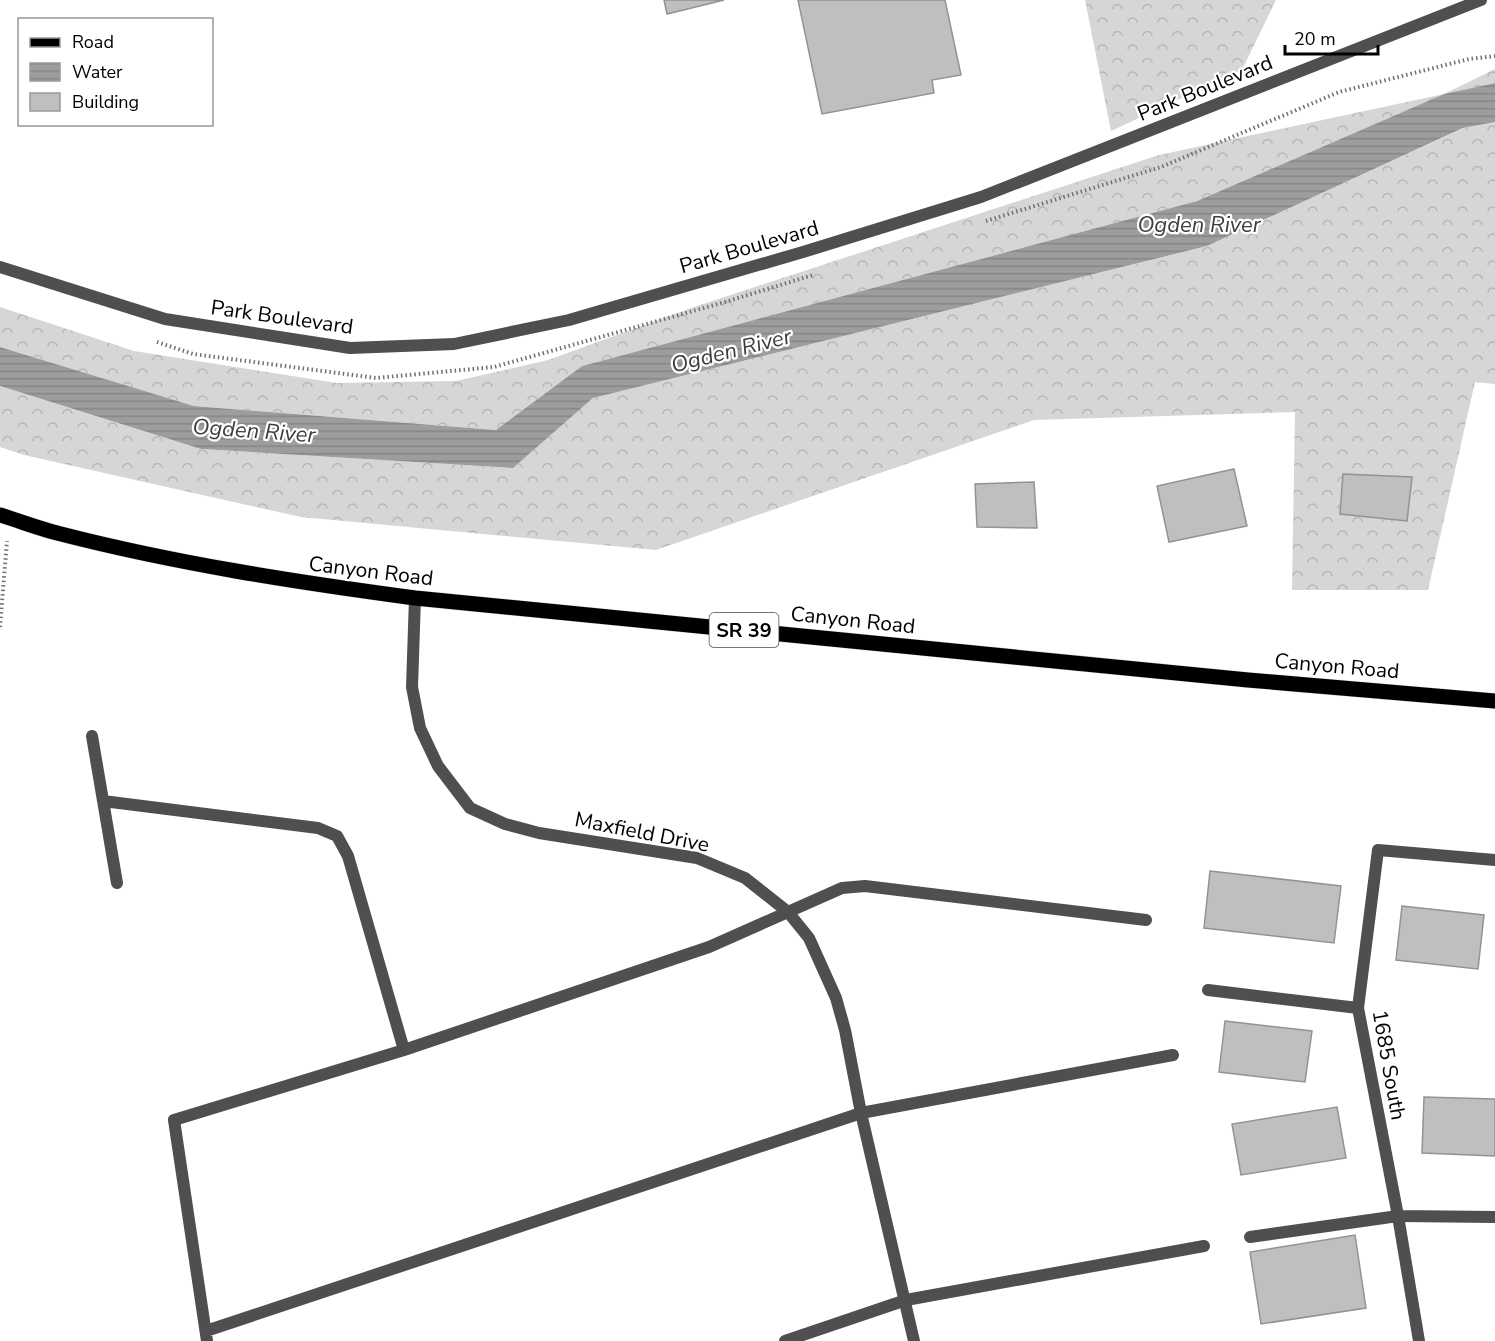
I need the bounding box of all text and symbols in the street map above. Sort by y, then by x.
legend [18,18,213,126]
scale bar [1285,18,1378,56]
text: 20 m [1294,27,1336,51]
text: Road [72,30,114,54]
street label: Park Boulevard [1133,48,1277,128]
text: Water [72,60,123,84]
text: Building [72,90,139,114]
water label: Ogden River [1137,210,1262,240]
street label: Park Boulevard [676,214,822,280]
street label: Park Boulevard [209,293,355,341]
water label: Ogden River [668,321,796,380]
water label: Ogden River [192,412,317,450]
street label: Canyon Road [307,549,435,593]
street label: Canyon Road [789,600,917,640]
road number: SR 39 [710,613,778,647]
street label: Canyon Road [1273,647,1401,685]
street label: Maxfield Drive [572,805,712,859]
street label: 1685 South [1366,1008,1412,1122]

